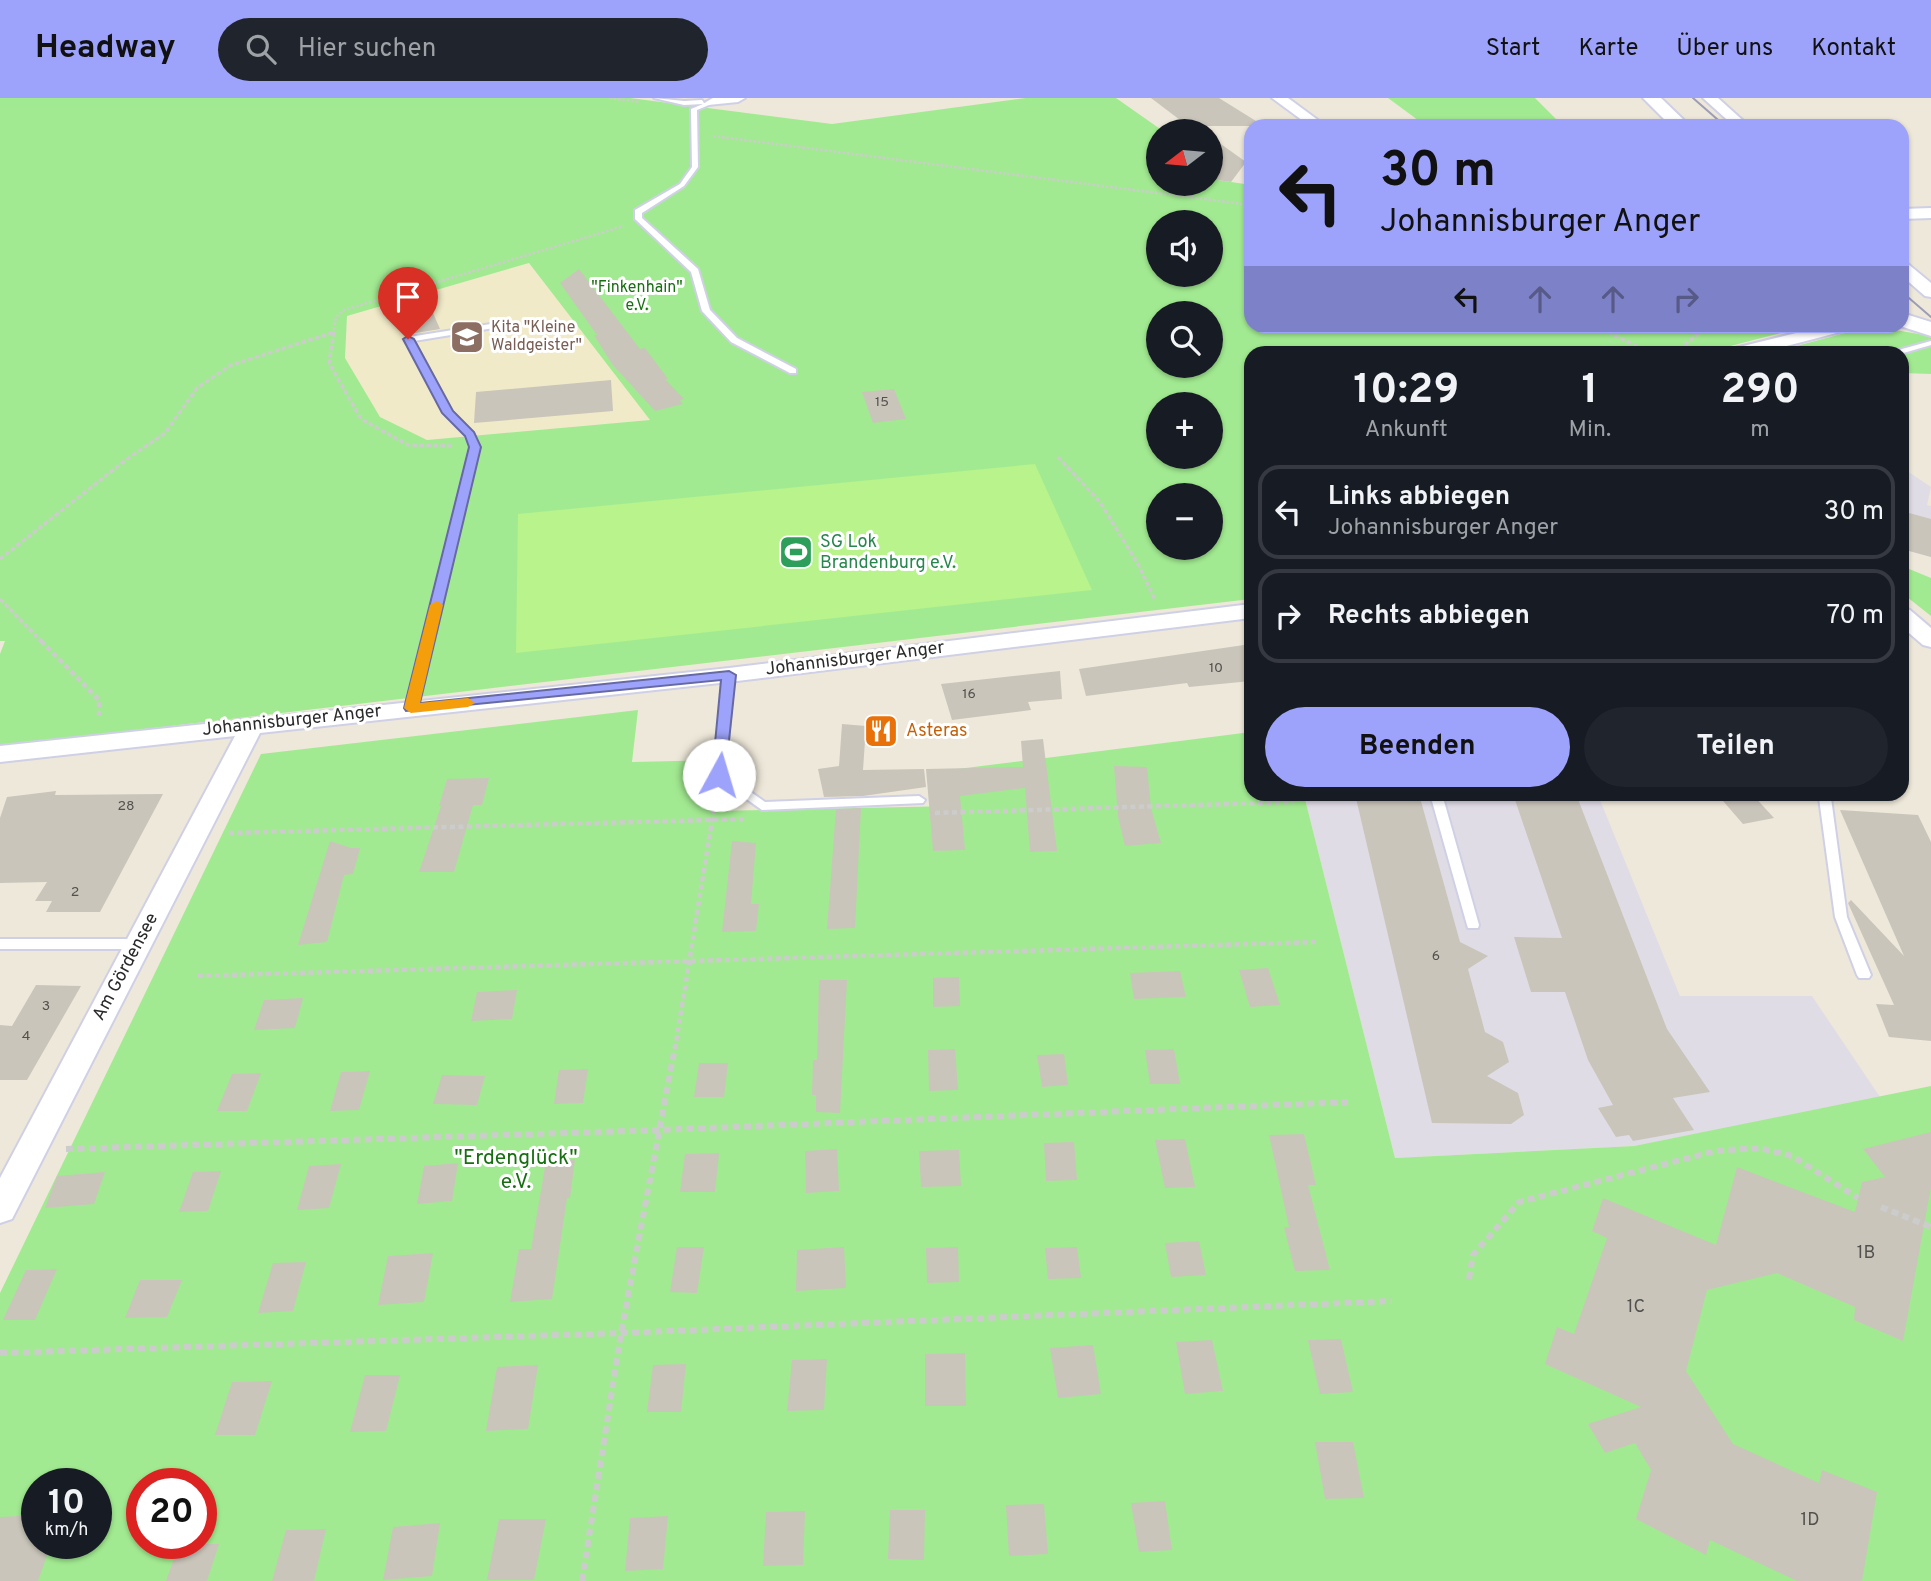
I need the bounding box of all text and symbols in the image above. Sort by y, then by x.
search box [218,18,708,81]
text: Headway [35,28,176,70]
icon: search [242,30,280,68]
text: Hier suchen [298,33,436,66]
text: Start [1486,34,1540,64]
text: Karte [1578,34,1638,64]
text: Über uns [1676,34,1773,64]
text: Kontakt [1811,34,1896,64]
north arrow [1146,119,1223,196]
map controls [1146,119,1223,560]
text: 30 m [1380,142,1496,204]
icon: left [1265,147,1356,238]
text: Johannisburger Anger [1380,203,1700,243]
button: sound [1146,210,1223,287]
pin [378,267,438,339]
icon: arrive [389,278,427,316]
park label: "Finkenhain" e.V. [591,278,683,316]
icon: left [1448,280,1486,318]
icon: ahead [1521,280,1559,318]
icon: ahead [1594,280,1632,318]
icon: right [1667,280,1705,318]
button: search [1146,301,1223,378]
school or university icon: Kita "Kleine Waldgeister" [448,318,486,356]
place label: Kita "Kleine Waldgeister" [491,318,582,356]
text: 10:29 [1353,365,1459,418]
text: 1 [1582,365,1598,418]
text: 290 [1720,365,1800,418]
button: + [1146,392,1223,469]
house number: 15 [875,394,889,411]
text: Ankunft [1365,416,1448,445]
text: Min. [1569,416,1611,445]
text: m [1750,416,1770,445]
text: Links abbiegen [1328,481,1510,514]
button: − [1146,483,1223,560]
icon: left [1269,493,1307,531]
text: 30 m [1824,496,1884,529]
text: Johannisburger Anger [1328,514,1558,543]
place label: SG Lok Brandenburg e.V. [820,531,956,575]
sports icon: SG Lok Brandenburg e.V. [777,533,815,571]
icon: right [1269,597,1307,635]
text: Rechts abbiegen [1328,600,1530,633]
text: 70 m [1826,600,1884,633]
street label: Johannisburger Anger [764,637,946,681]
house number: 10 [1209,660,1223,677]
house number: 16 [962,686,976,703]
street label: Johannisburger Anger [201,700,383,742]
button: Beenden [1265,707,1570,787]
button: Teilen [1584,707,1888,787]
restaurant icon: Asteras [862,712,900,750]
place label: Asteras [906,720,967,743]
position arrow [682,738,756,812]
house number: 28 [117,798,135,815]
house number: 2 [71,884,79,901]
street label: Am Gördensee [88,909,164,1025]
house number: 6 [1432,948,1440,965]
house number: 3 [42,998,50,1015]
house number: 4 [22,1028,30,1045]
park label: "Erdenglück" e.V. [454,1145,578,1196]
house number: 1B [1857,1242,1875,1265]
house number: 1C [1627,1296,1645,1319]
speed limit sign: 20 [126,1468,217,1559]
text: 10 [48,1482,85,1526]
house number: 1D [1801,1509,1819,1532]
text: km/h [45,1519,88,1542]

